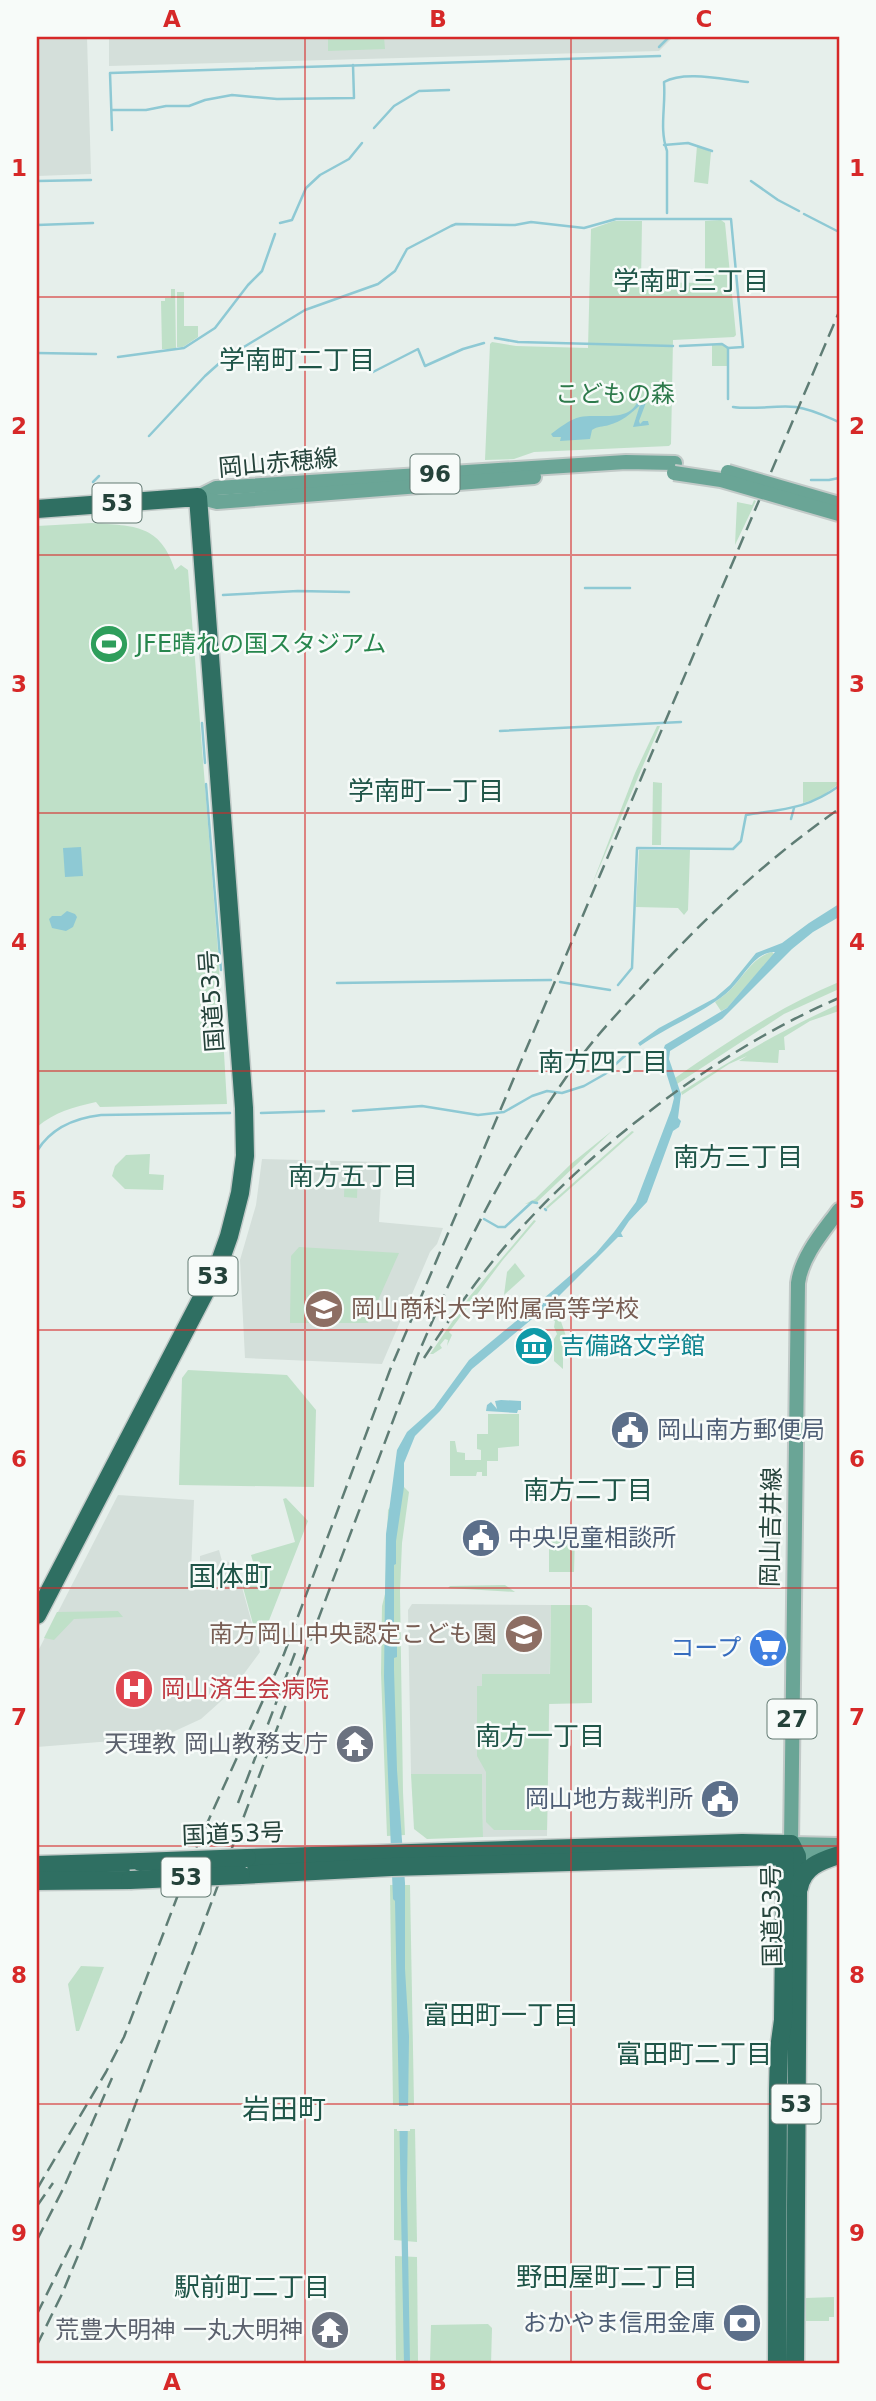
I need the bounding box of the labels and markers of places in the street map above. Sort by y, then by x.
sports icon: JFE晴れの国スタジアム [88,623,130,665]
place label: JFE晴れの国スタジアム [134,630,386,658]
school or university icon: 岡山商科大学附属高等学校 [303,1288,345,1330]
place label: 岡山商科大学附属高等学校 [351,1295,639,1323]
museum icon: 吉備路文学館 [513,1325,555,1367]
place label: 吉備路文学館 [561,1332,705,1360]
public building icon: 岡山南方郵便局 [609,1409,651,1451]
place label: 岡山南方郵便局 [657,1416,825,1444]
public building icon: 中央児童相談所 [460,1517,502,1559]
place label: 中央児童相談所 [508,1524,676,1552]
school or university icon: 南方岡山中央認定こども園 [503,1613,545,1655]
place label: 南方岡山中央認定こども園 [209,1620,497,1648]
supermarket icon: コープ [747,1627,789,1669]
place label: コープ [670,1634,741,1662]
hospital icon: 岡山済生会病院 [113,1668,155,1710]
place label: 岡山済生会病院 [161,1675,329,1703]
temple icon: 天理教 岡山教務支庁 [334,1723,376,1765]
place label: 天理教 岡山教務支庁 [104,1730,328,1758]
public building icon: 岡山地方裁判所 [699,1778,741,1820]
place label: 岡山地方裁判所 [525,1785,693,1813]
bank icon: おかやま信用金庫 [721,2302,763,2344]
temple icon: 荒豊大明神 一丸大明神 [309,2309,351,2351]
place label: おかやま信用金庫 [523,2309,715,2337]
place label: 荒豊大明神 一丸大明神 [55,2316,303,2344]

